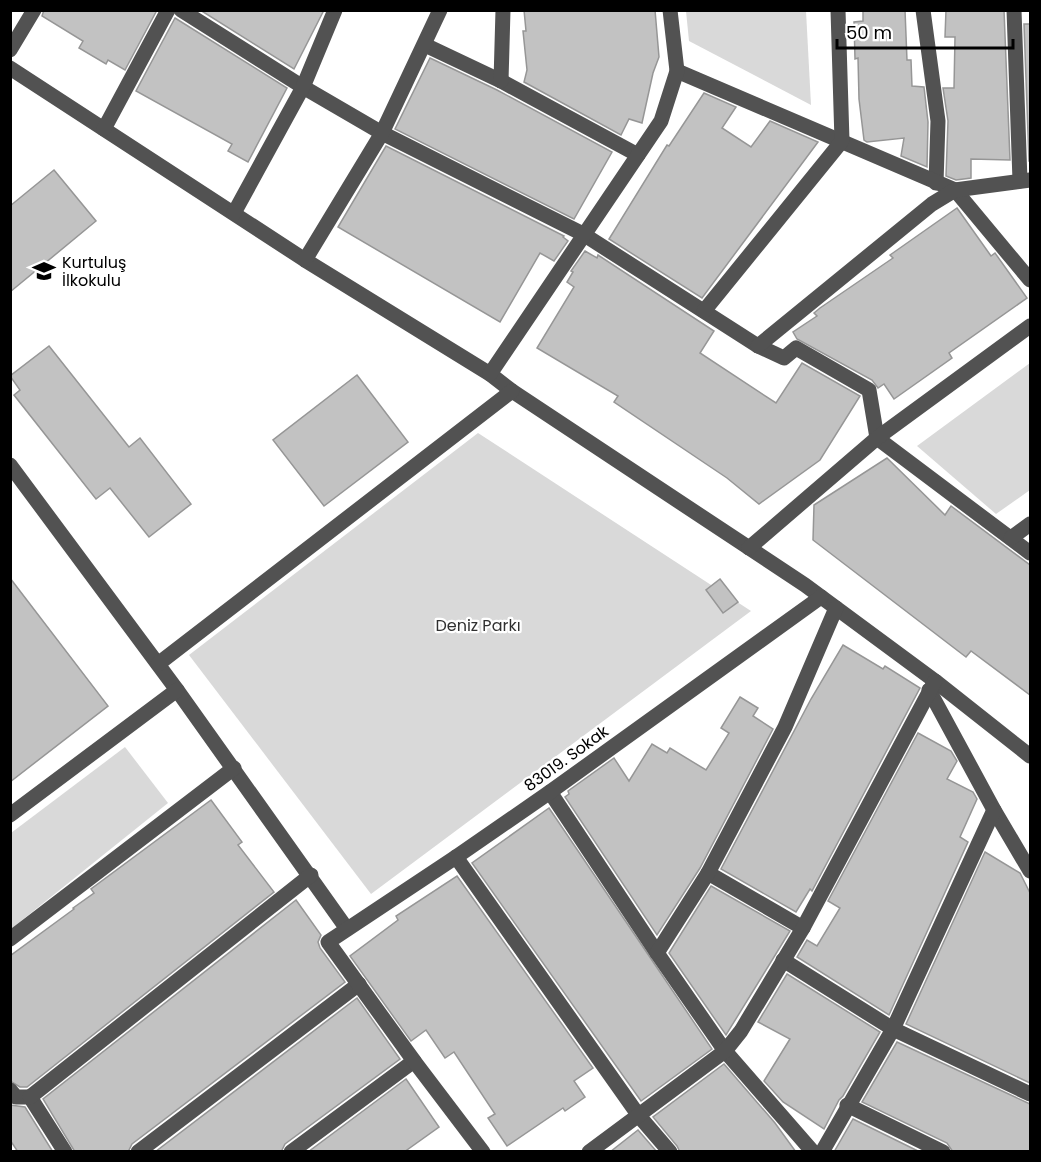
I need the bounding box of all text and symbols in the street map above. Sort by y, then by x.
scale bar [837,12,1012,50]
text: 50 m [846,20,892,45]
place label: Kurtuluş İlkokulu [62,251,126,292]
school or university icon: Kurtuluş İlkokulu [31,258,57,284]
park label: Deniz Parkı [435,614,521,637]
street label: 83019. Sokak [519,719,614,797]

